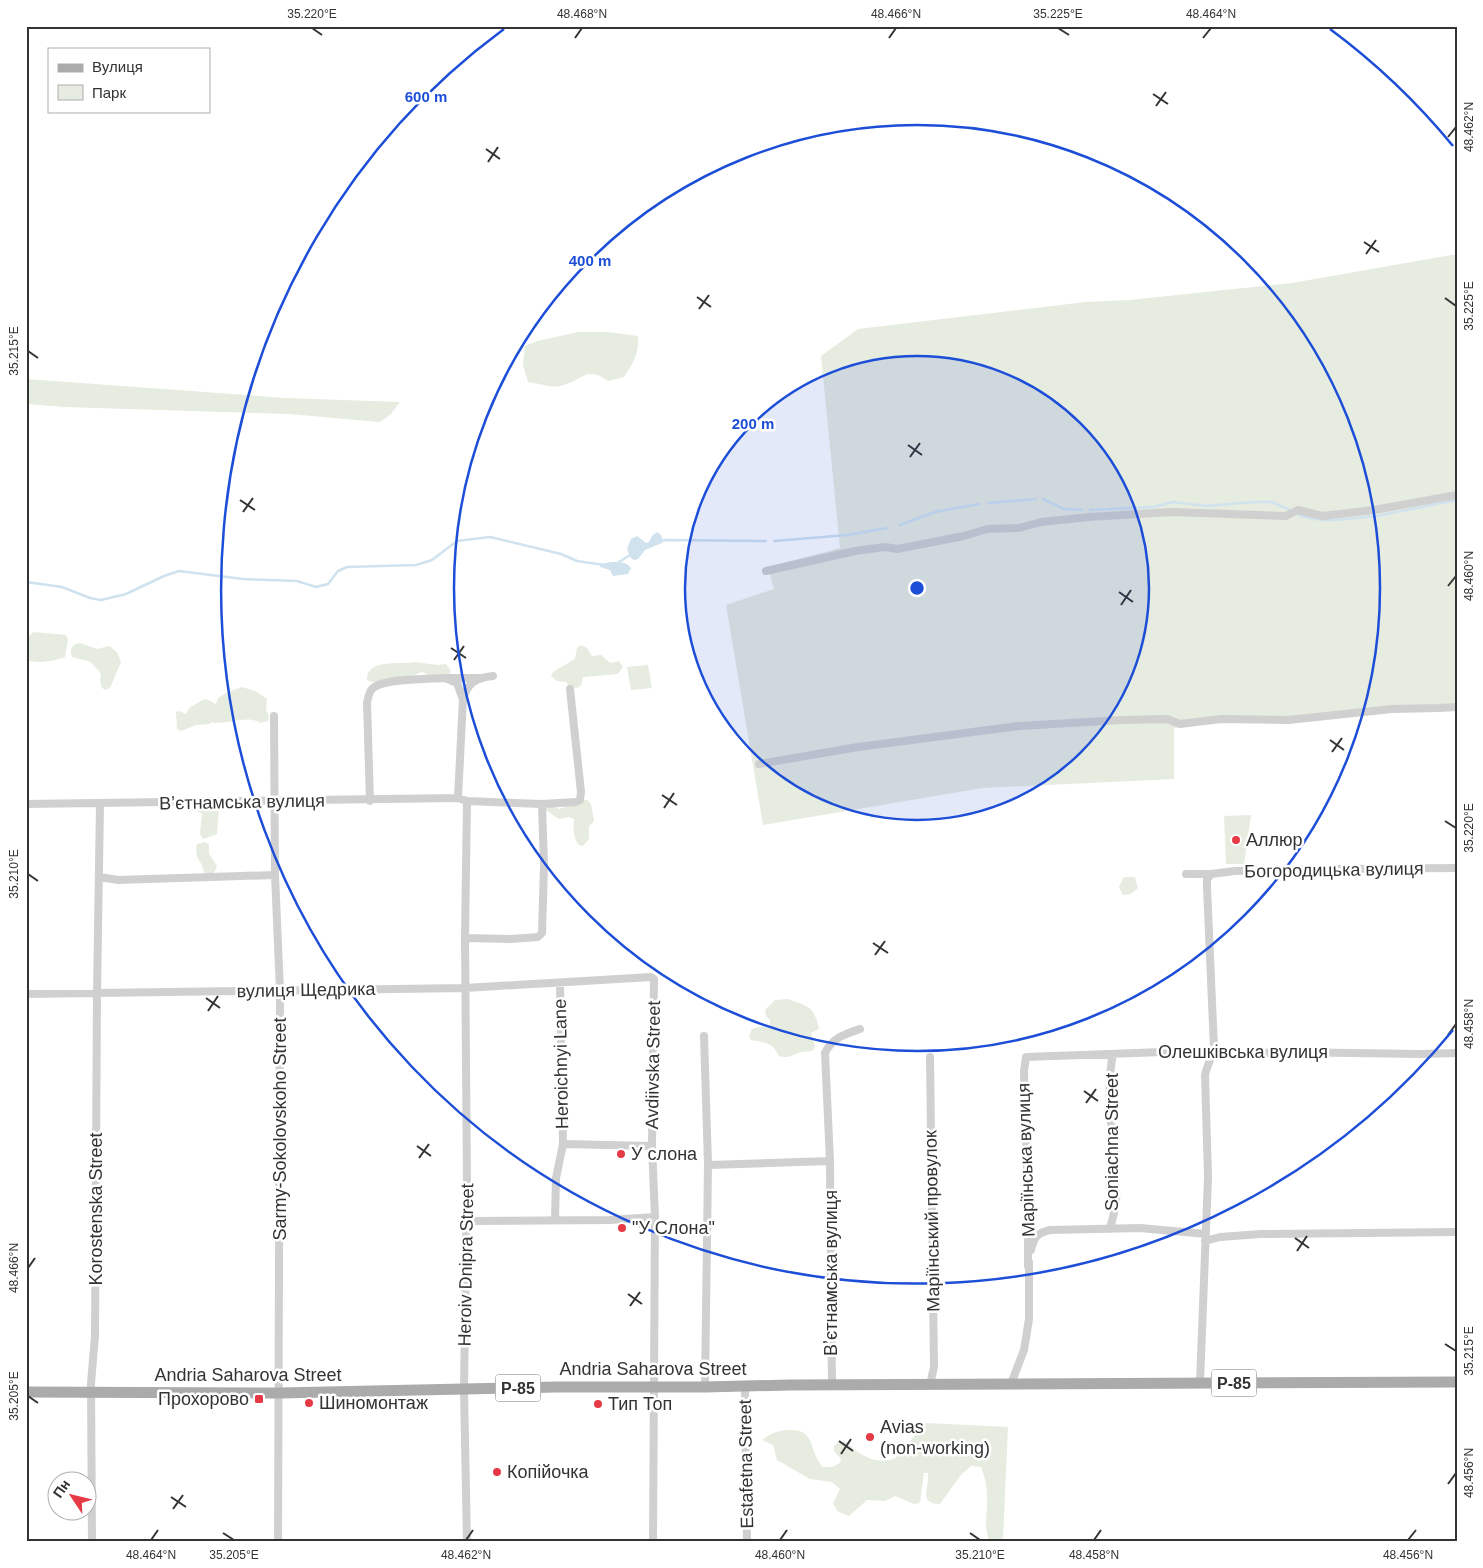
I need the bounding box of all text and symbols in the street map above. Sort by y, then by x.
text: 35.220°E [287,7,337,21]
text: 48.468°N [557,7,607,21]
text: 48.466°N [871,7,921,21]
text: 35.225°E [1033,7,1083,21]
text: 48.464°N [1186,7,1236,21]
legend [48,48,210,112]
text: Вулиця [92,58,143,75]
text: Парк [92,84,126,101]
text: 600 m [405,88,447,105]
text: 48.462°N [1462,102,1476,152]
text: 400 m [569,252,611,269]
text: 35.225°E [1462,281,1476,331]
text: 35.215°E [7,326,21,376]
text: 200 m [732,415,774,432]
text: 48.460°N [1462,551,1476,601]
centre of rings [908,579,926,597]
street label: Вʼєтнамська вулиця [159,791,325,813]
text: 35.220°E [1462,803,1476,853]
place label: Аллюр [1246,830,1303,850]
marker: Аллюр [1230,834,1242,846]
text: 35.210°E [7,849,21,899]
street label: Богородицька вулиця [1244,858,1424,882]
street label: вулиця Щедрика [236,979,377,1001]
street label: Heroichnyi Lane [550,999,572,1129]
text: 48.458°N [1462,999,1476,1049]
street label: Avdiivska Street [642,1000,664,1130]
street label: Sarmy-Sokolovskoho Street [270,1017,290,1241]
street label: Олешківська вулиця [1158,1042,1328,1062]
street label: Soniachna Street [1102,1073,1122,1211]
street label: Маріїнська вулиця [1013,1083,1039,1237]
street label: Маріїнський провулок [920,1130,944,1312]
street label: Korostenska Street [86,1132,106,1286]
place label: У слона [631,1144,698,1164]
marker: У слона [615,1148,627,1160]
street label: Heroiv Dnipra Street [455,1183,477,1347]
street label: Вʼєтнамська вулиця [821,1190,841,1356]
place label: "У Слона" [632,1218,715,1238]
marker: "У Слона" [616,1222,628,1234]
text: 48.466°N [7,1243,21,1293]
text: 35.215°E [1462,1326,1476,1376]
street label: Andria Saharova Street [559,1359,747,1379]
street label: Andria Saharova Street [154,1365,342,1385]
road number: Р-85 [1212,1370,1256,1396]
text: 35.205°E [7,1371,21,1421]
road number: Р-85 [496,1375,540,1402]
place label: Прохорово [158,1389,249,1409]
marker: Прохорово [253,1393,265,1405]
place label: Шиномонтаж [319,1393,428,1413]
place label: Тип Топ [608,1394,672,1414]
marker: Шиномонтаж [303,1397,315,1409]
marker: Тип Топ [592,1398,604,1410]
street label: Estafetna Street [735,1399,757,1529]
place label: Avias (non-working) [880,1417,990,1458]
marker: Avias (non-working) [864,1431,876,1443]
text: 48.456°N [1462,1448,1476,1498]
place label: Копійочка [507,1462,590,1482]
marker: Копійочка [491,1466,503,1478]
north arrow [48,1470,98,1520]
text: Пн [49,1476,73,1501]
text: 48.464°N [126,1548,176,1562]
text: 35.205°E [209,1548,259,1562]
text: 48.462°N [441,1548,491,1562]
text: 48.460°N [755,1548,805,1562]
text: 35.210°E [955,1548,1005,1562]
text: 48.458°N [1069,1548,1119,1562]
text: 48.456°N [1383,1548,1433,1562]

